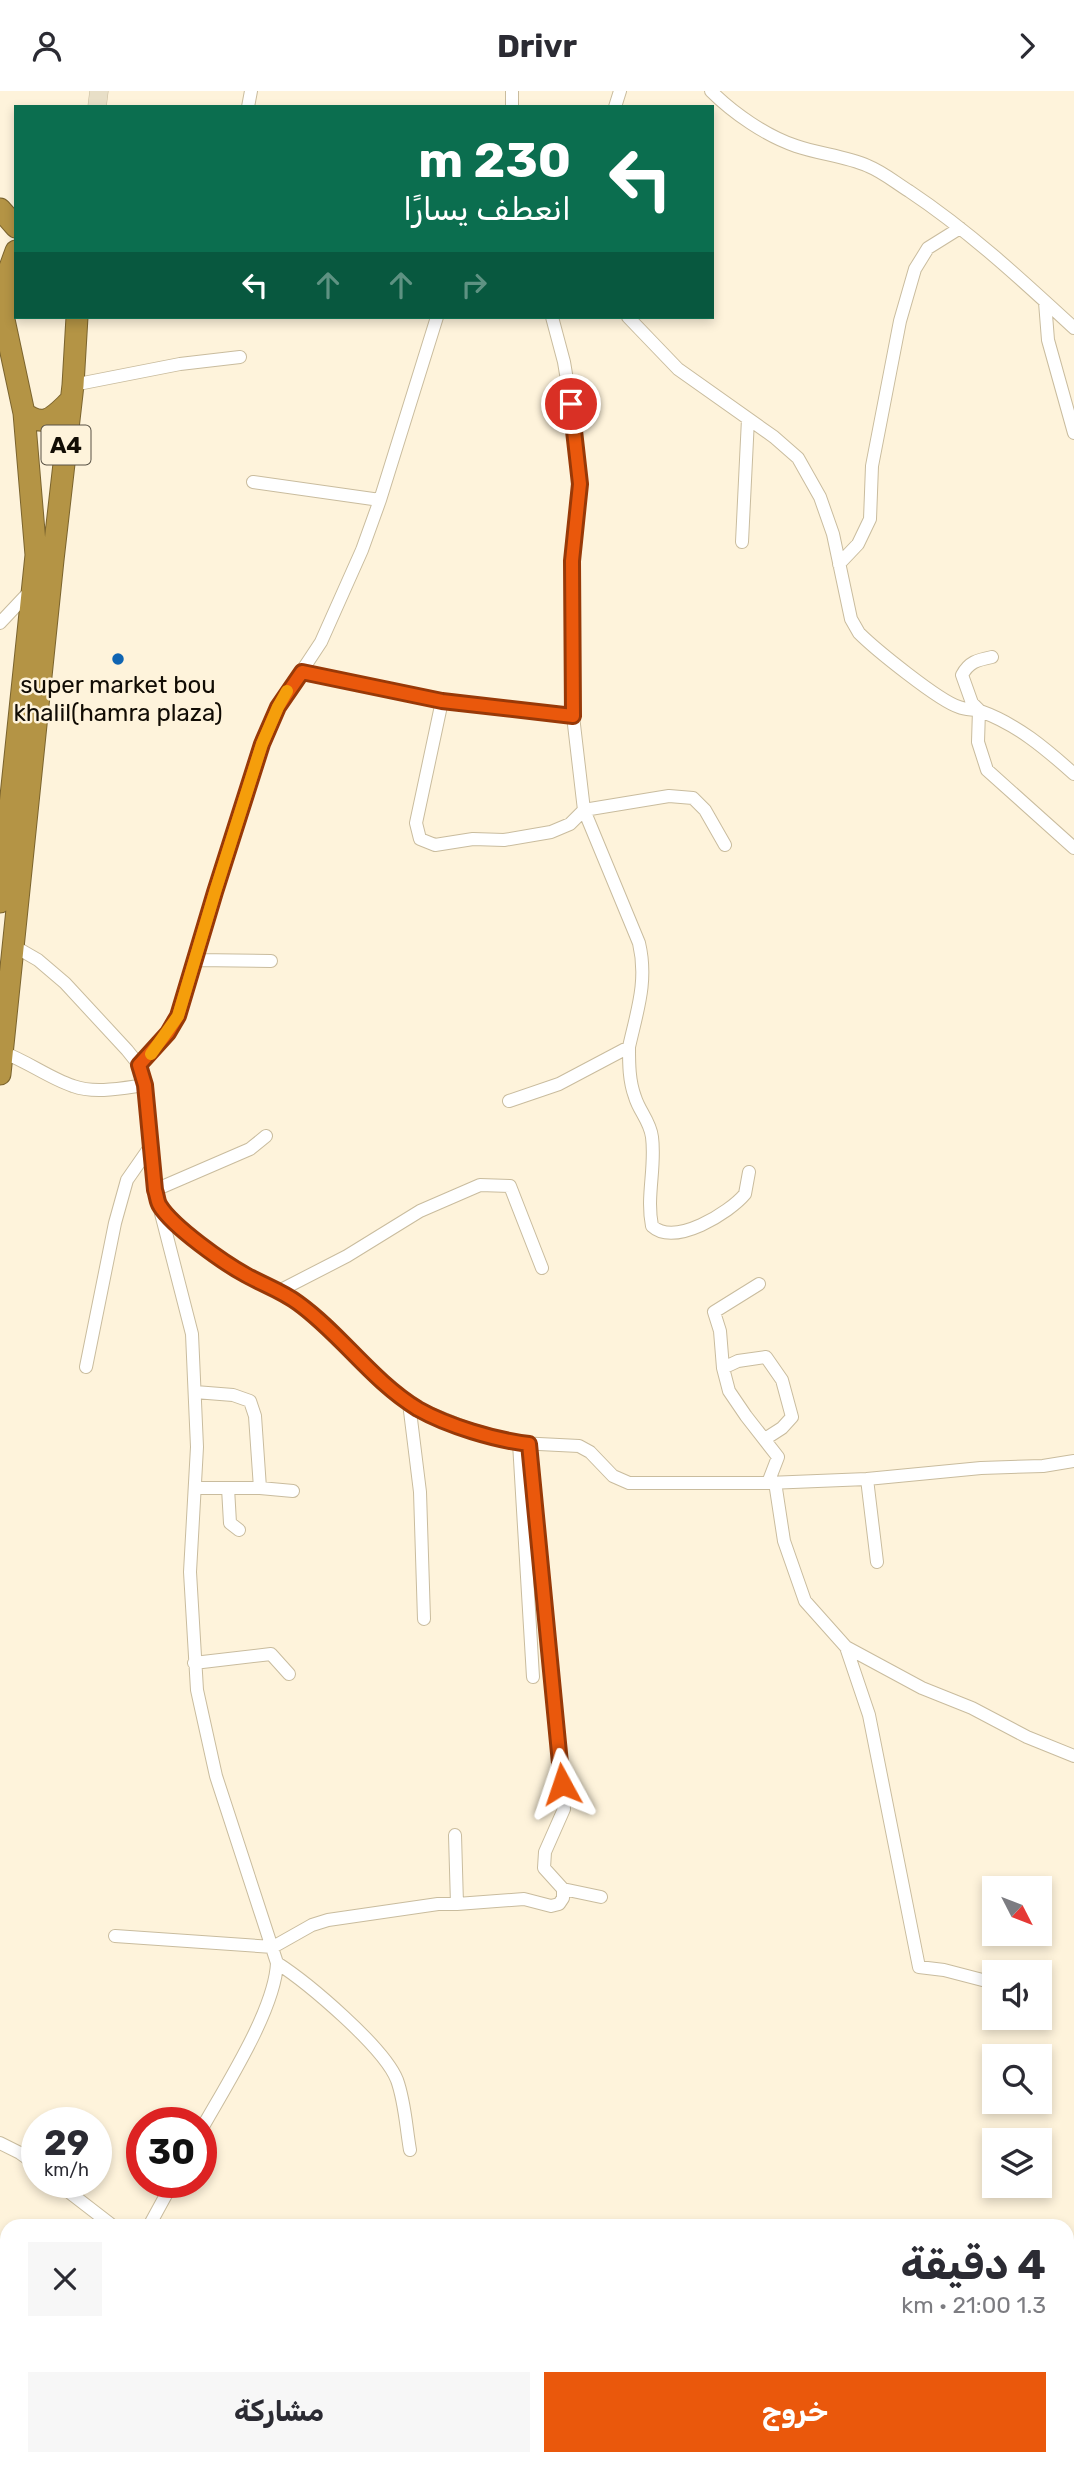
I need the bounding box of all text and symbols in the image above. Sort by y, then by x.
icon: person [28,27,66,65]
text: Drivr [497,27,577,65]
icon: forward [1008,27,1046,65]
text: 230 m [418,131,571,189]
icon: left [595,133,686,224]
text: انعطف يسارًا [403,190,571,228]
icon: left [236,266,274,304]
icon: ahead [309,266,347,304]
icon: ahead [382,266,420,304]
icon: right [455,266,493,304]
pin [541,374,601,434]
icon: arrive [552,385,590,423]
road number: A4 [42,425,90,465]
marker: super market bou khalil(hamra plaza) [110,651,126,667]
place label: super market bou khalil(hamra plaza) [13,671,223,727]
position arrow [525,1747,599,1821]
north arrow [982,1876,1052,1946]
map controls [982,1876,1052,2198]
button: sound [982,1960,1052,2030]
button: search [982,2044,1052,2114]
speed limit sign: 30 [126,2107,217,2198]
text: 29 [44,2122,89,2164]
button: layers [982,2128,1052,2198]
text: km/h [44,2159,89,2181]
text: 4 دقيقة [900,2240,1046,2290]
button: close [28,2242,102,2316]
text: 1.3 km · 21:00 [901,2291,1046,2319]
button: مشاركة [28,2372,530,2452]
button: خروج [544,2372,1046,2452]

